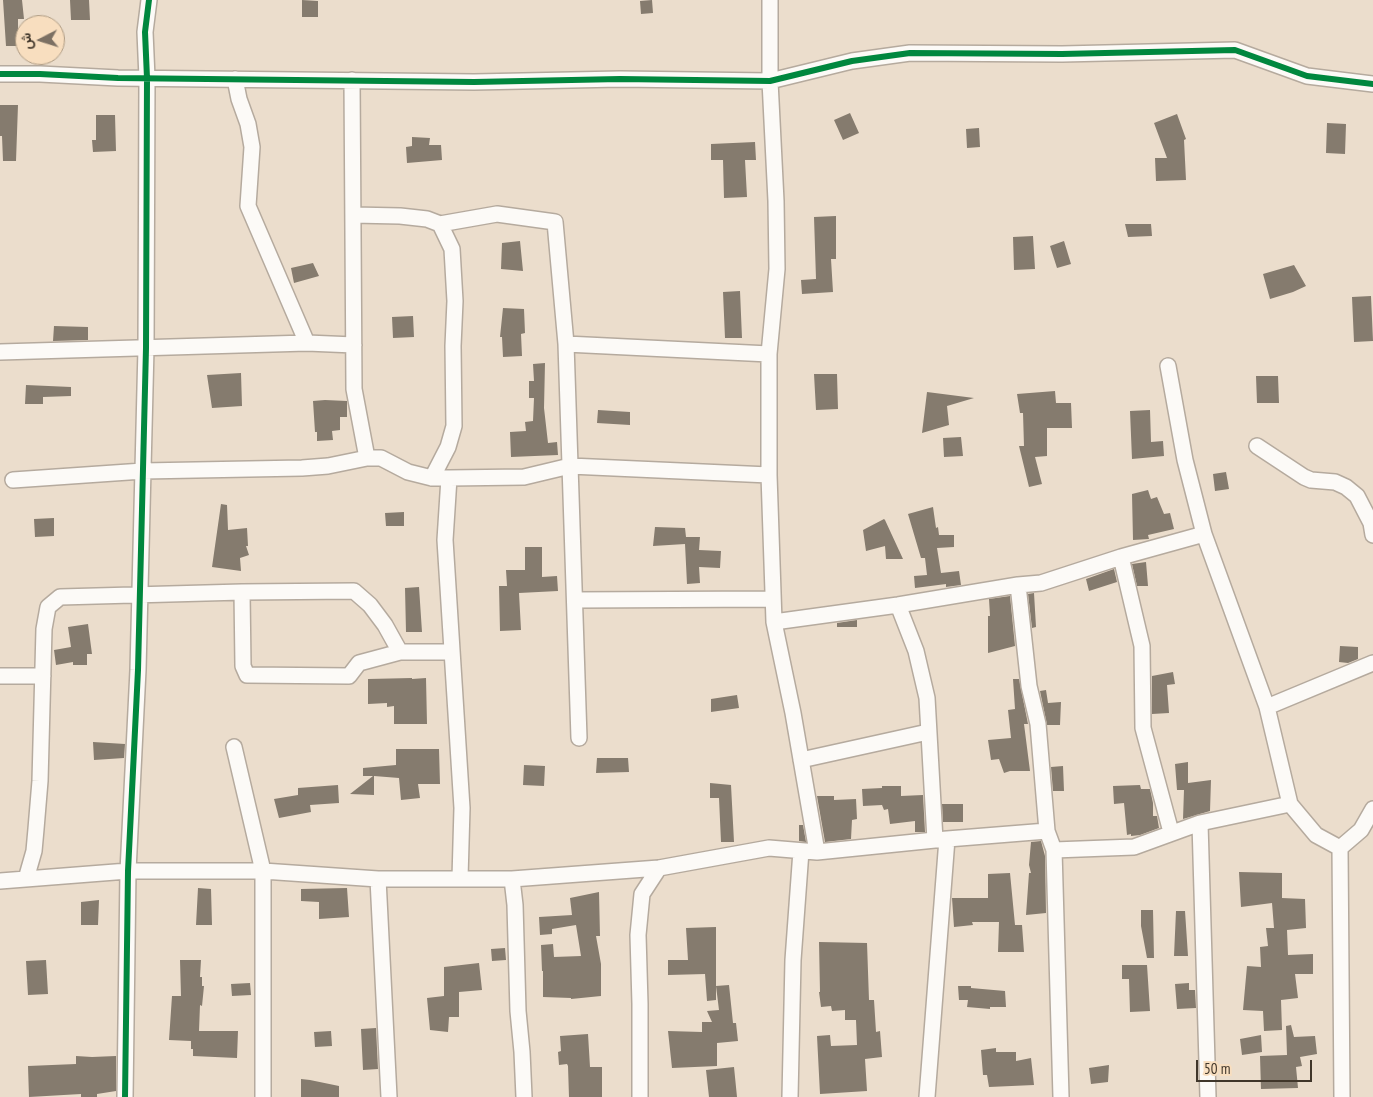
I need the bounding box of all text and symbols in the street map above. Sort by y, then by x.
north arrow [15,15,65,65]
text: ش [16,32,36,50]
scale bar [1198,1050,1314,1082]
text: 50 m [1204,1059,1230,1078]

